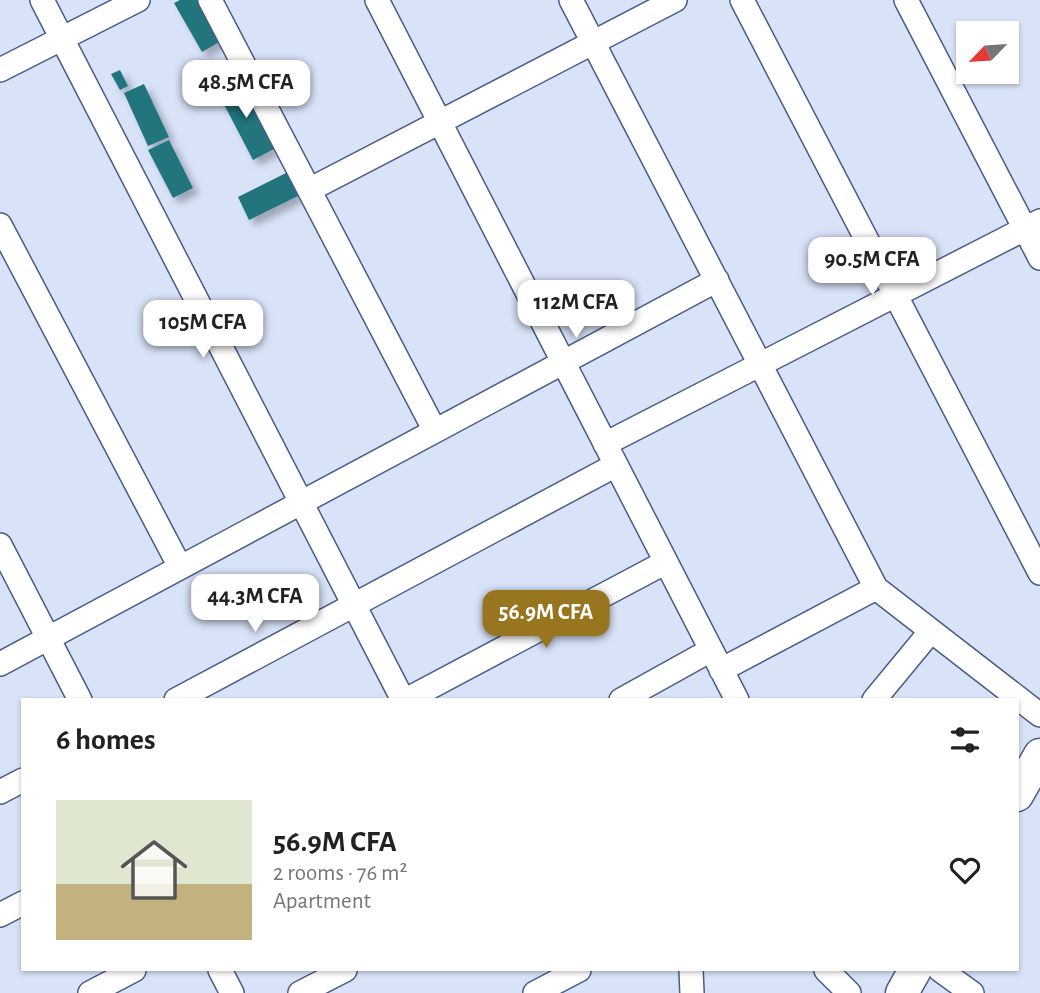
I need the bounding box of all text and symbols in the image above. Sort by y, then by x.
north arrow [956,21,1018,84]
map controls [956,21,1019,84]
pin: 48.5M CFA [166,60,326,120]
text: 48.5M CFA [198,71,294,94]
pin: 90.5M CFA [792,238,952,297]
text: 90.5M CFA [824,248,920,271]
pin: 112M CFA [504,280,648,340]
text: 112M CFA [534,291,618,314]
pin: 105M CFA [131,300,275,360]
text: 105M CFA [159,311,247,334]
pin: 44.3M CFA [175,574,335,634]
text: 44.3M CFA [207,585,303,608]
pin: 56.9M CFA [466,590,626,650]
text: 56.9M CFA [499,601,593,624]
icon: filters [946,721,984,759]
text: 6 homes [56,725,156,755]
text: 56.9M CFA [273,827,397,857]
icon: home [112,828,196,912]
icon: heart [946,851,984,889]
text: 2 rooms · 76 m² [273,862,407,885]
text: Apartment [273,890,371,913]

